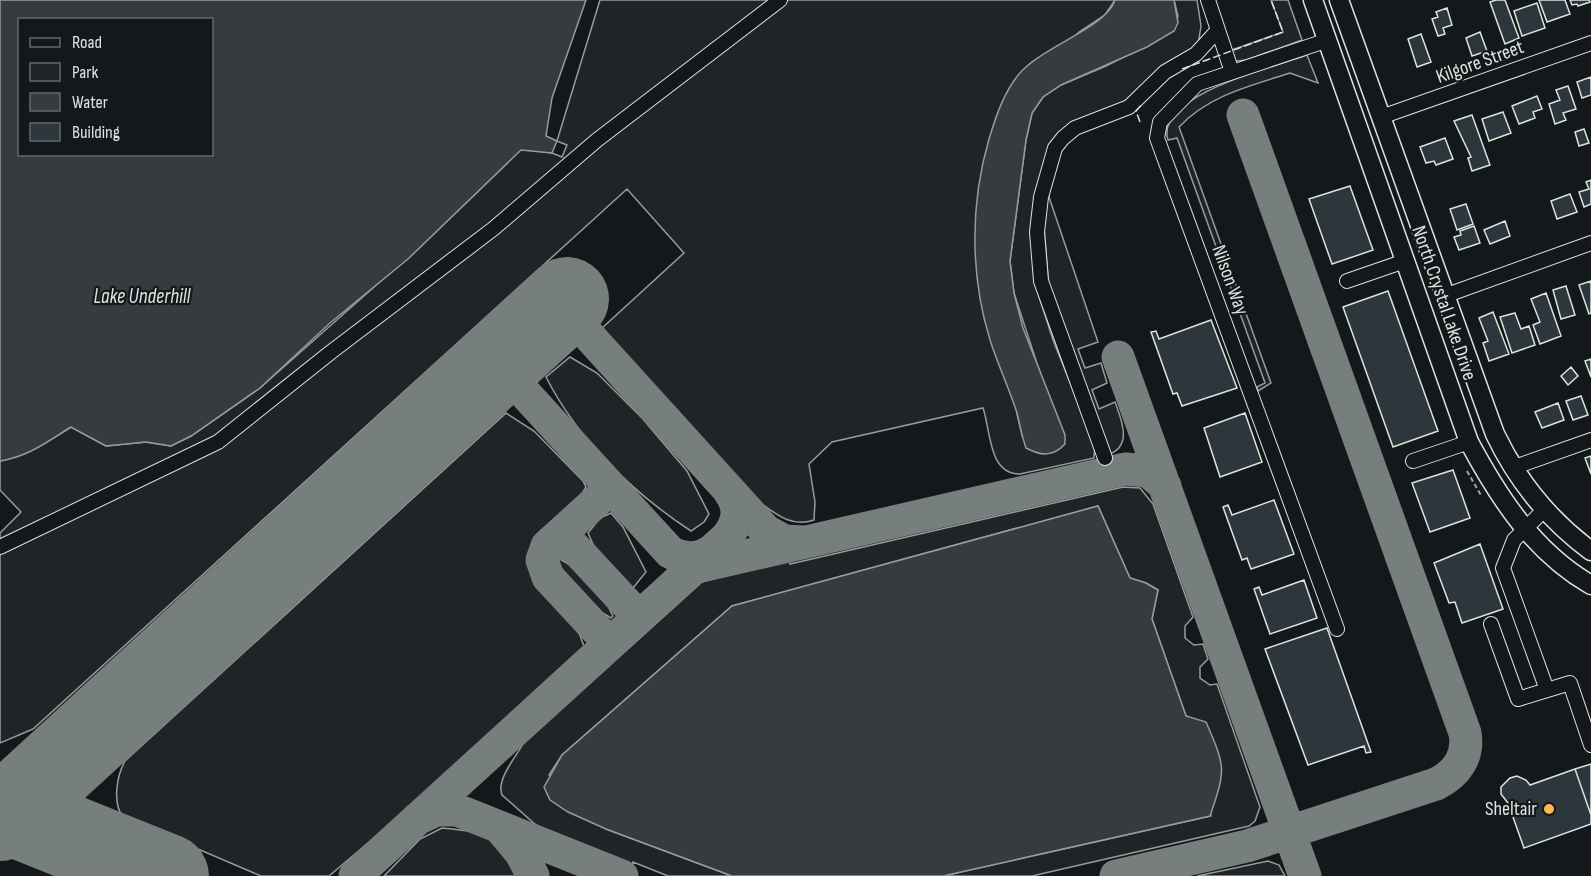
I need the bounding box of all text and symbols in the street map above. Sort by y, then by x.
legend [18,18,213,156]
text: Road [72,32,102,53]
street label: Kilgore Street [1433,35,1527,89]
text: Park [72,62,98,83]
text: Water [72,92,108,113]
text: Building [72,122,120,143]
street label: North Crystal Lake Drive [1406,223,1482,383]
street label: Nilson Way [1206,242,1254,318]
water label: Lake Underhill [94,284,192,309]
place label: Sheltair [1485,797,1537,821]
marker: Sheltair [1542,802,1556,816]

